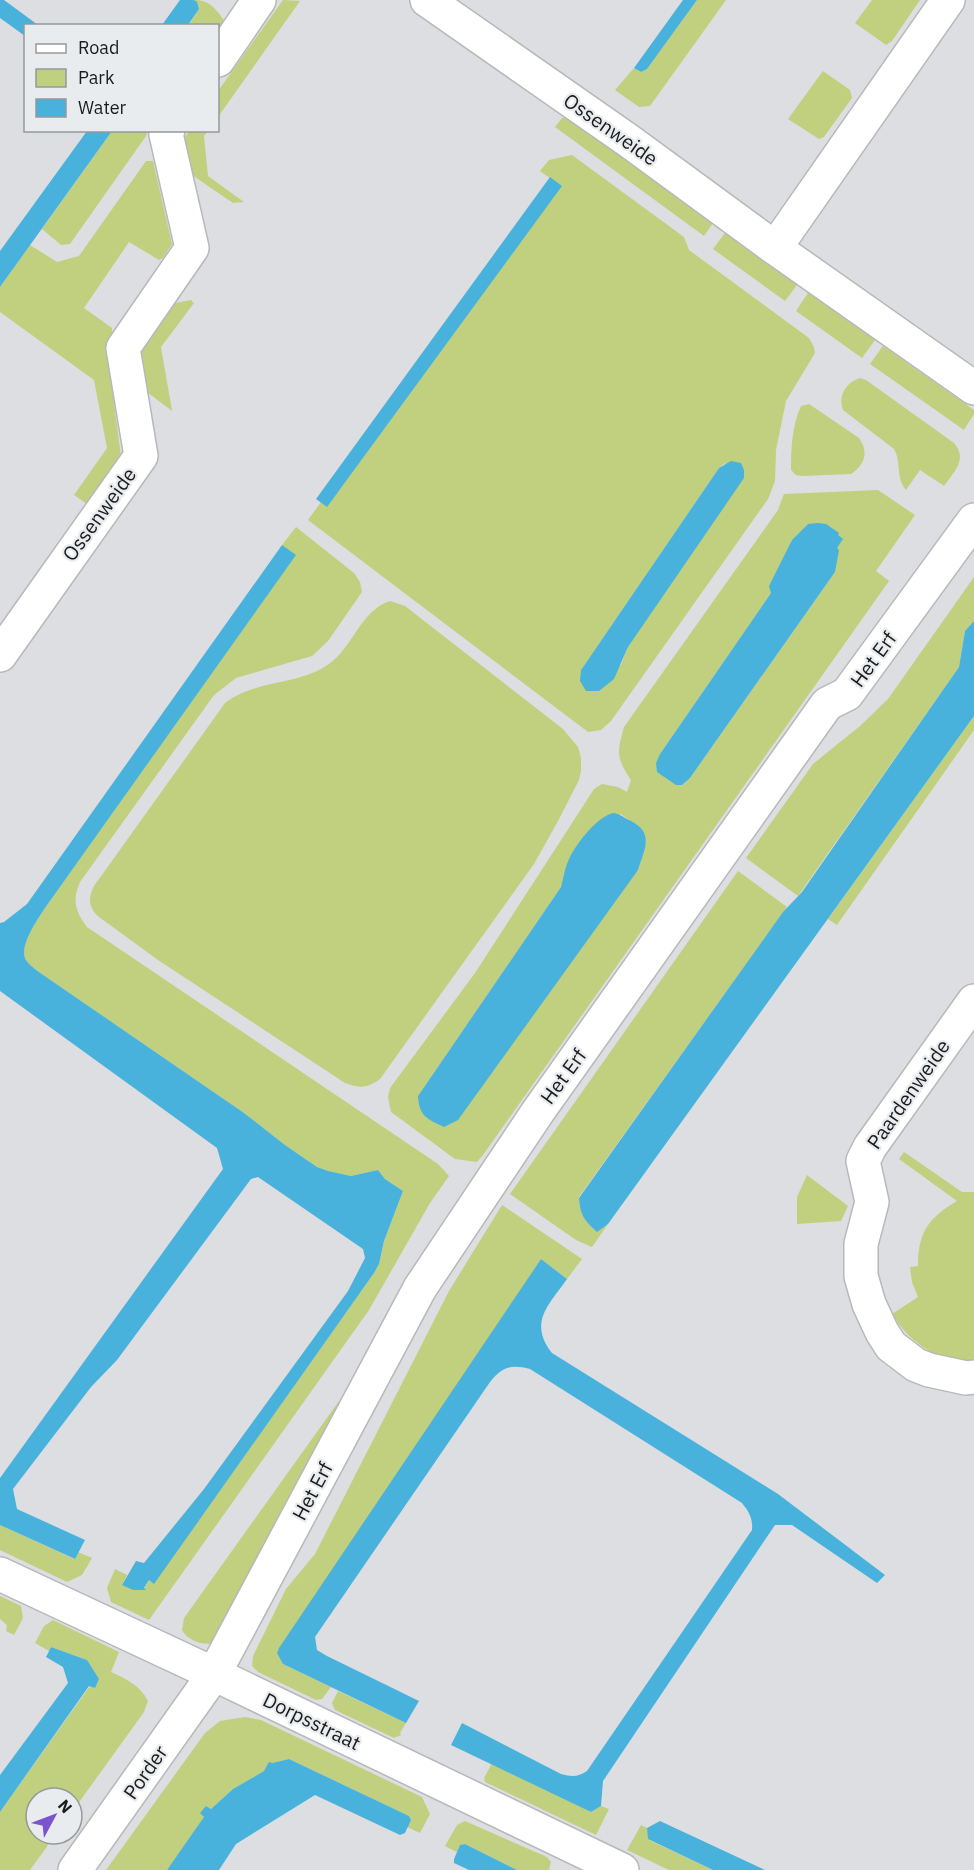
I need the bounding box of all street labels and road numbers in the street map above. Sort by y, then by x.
street label: Ossenweide [558,87,664,171]
street label: Ossenweide [56,462,142,566]
street label: Het Erf [844,625,903,692]
street label: Paardenweide [860,1034,956,1154]
street label: Het Erf [534,1042,593,1109]
street label: Het Erf [285,1457,339,1525]
street label: Dorpsstraat [259,1686,365,1756]
street label: Porder [117,1740,173,1804]

